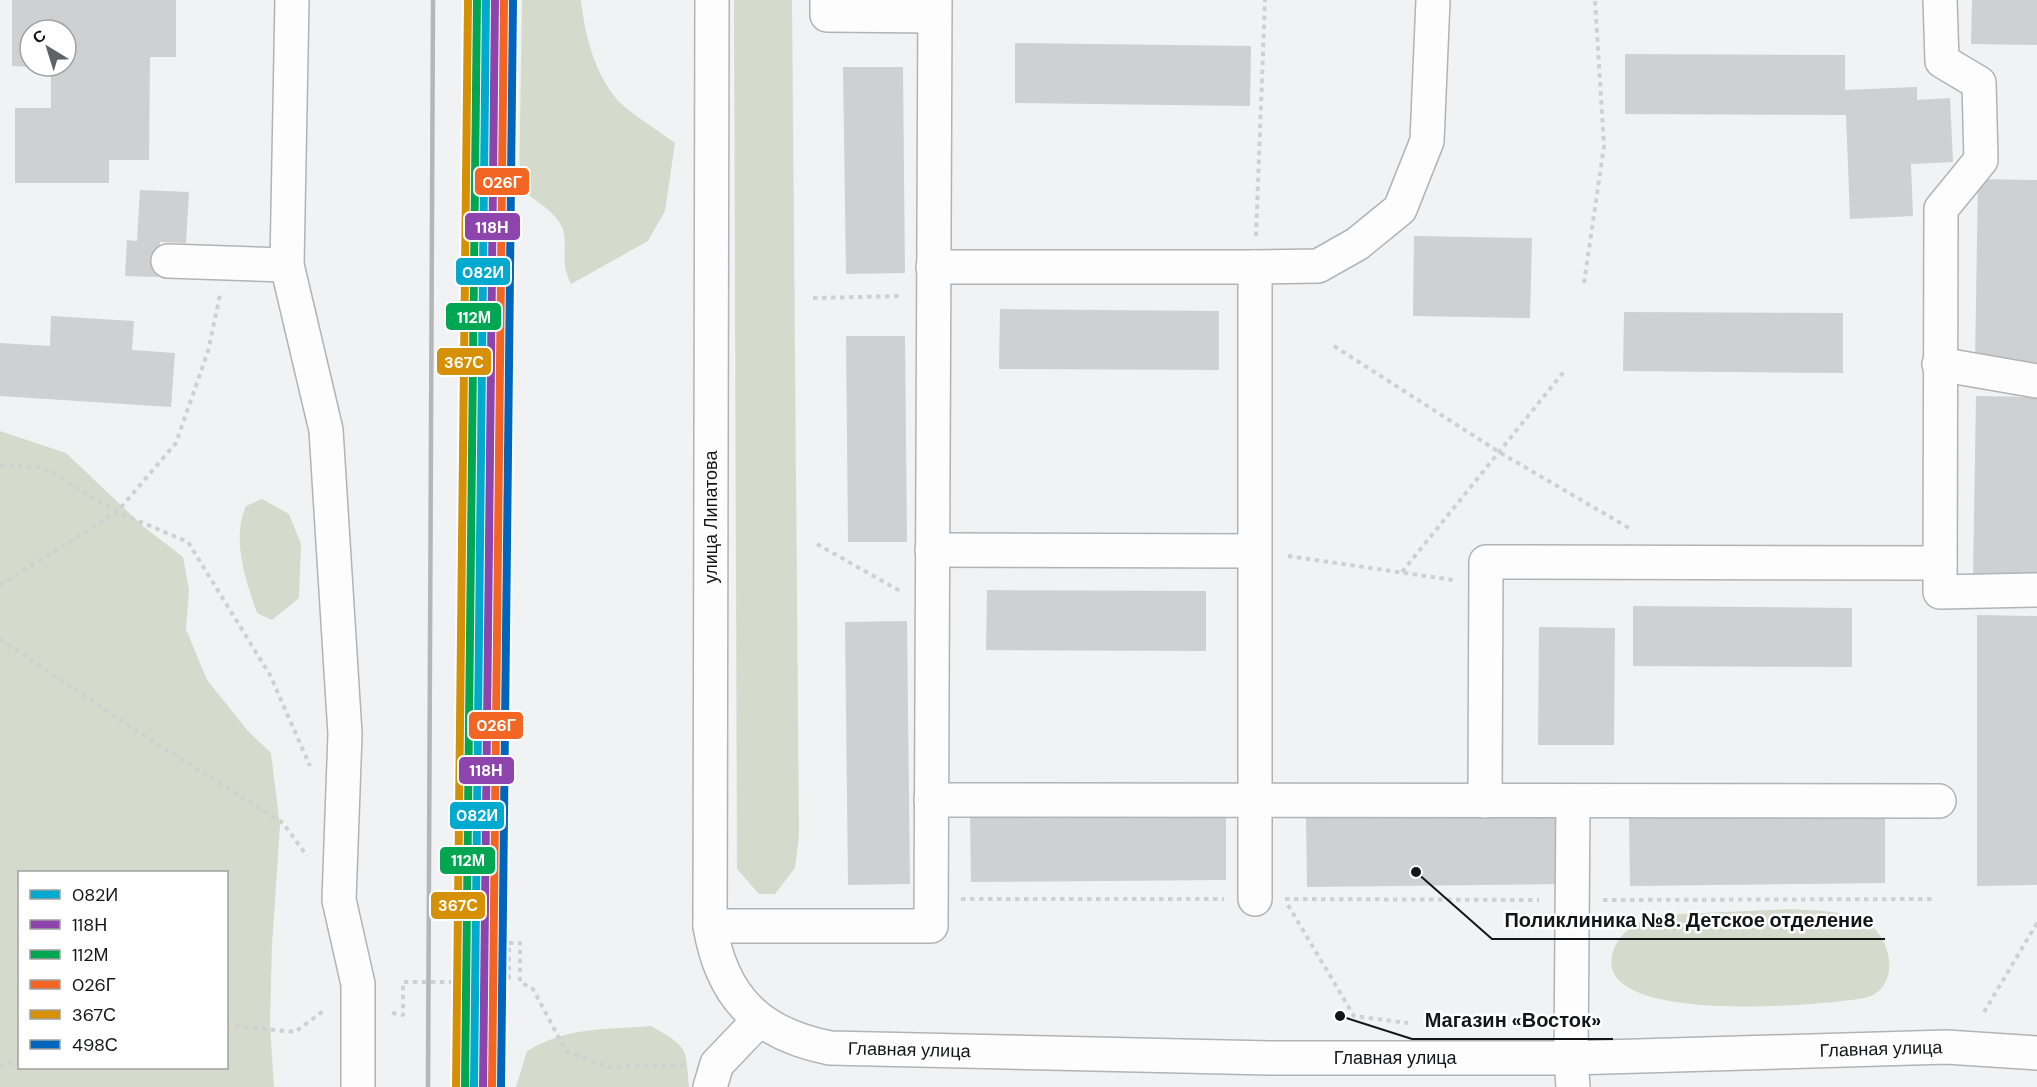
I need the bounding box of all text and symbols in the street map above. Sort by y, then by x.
north arrow [18,18,78,78]
text: С [28,24,50,48]
line badge: 026Г [474,167,530,196]
text: 026Г [482,172,522,193]
line badge: 118Н [464,212,521,241]
text: 118Н [475,217,509,238]
line badge: 082И [455,257,511,286]
text: 082И [462,262,504,283]
line badge: 112М [445,302,502,331]
text: 112М [457,307,491,328]
line badge: 367С [436,347,492,376]
text: 367С [444,352,484,373]
street label: улица Липатова [699,450,723,583]
line badge: 026Г [468,711,524,740]
text: 026Г [476,715,516,736]
line badge: 118Н [458,756,515,785]
text: 118Н [469,760,503,781]
line badge: 082И [449,801,505,830]
text: 082И [456,805,498,826]
line badge: 112М [439,846,496,875]
text: 112М [451,850,485,871]
legend [18,871,228,1069]
text: 082И [72,883,118,907]
line badge: 367С [430,891,486,920]
text: 367С [438,895,478,916]
callout: Поликлиника №8. Детское отделение [1492,901,1885,939]
text: Поликлиника №8. Детское отделение [1504,907,1874,933]
text: 118Н [72,913,107,937]
text: 112М [72,943,109,967]
text: 026Г [72,973,116,997]
callout: Магазин «Восток» [1412,1001,1613,1039]
text: 367С [72,1003,116,1027]
text: Магазин «Восток» [1425,1007,1601,1033]
text: 498С [72,1033,118,1057]
street label: Главная улица [1819,1035,1944,1063]
street label: Главная улица [847,1036,972,1063]
street label: Главная улица [1334,1046,1458,1070]

